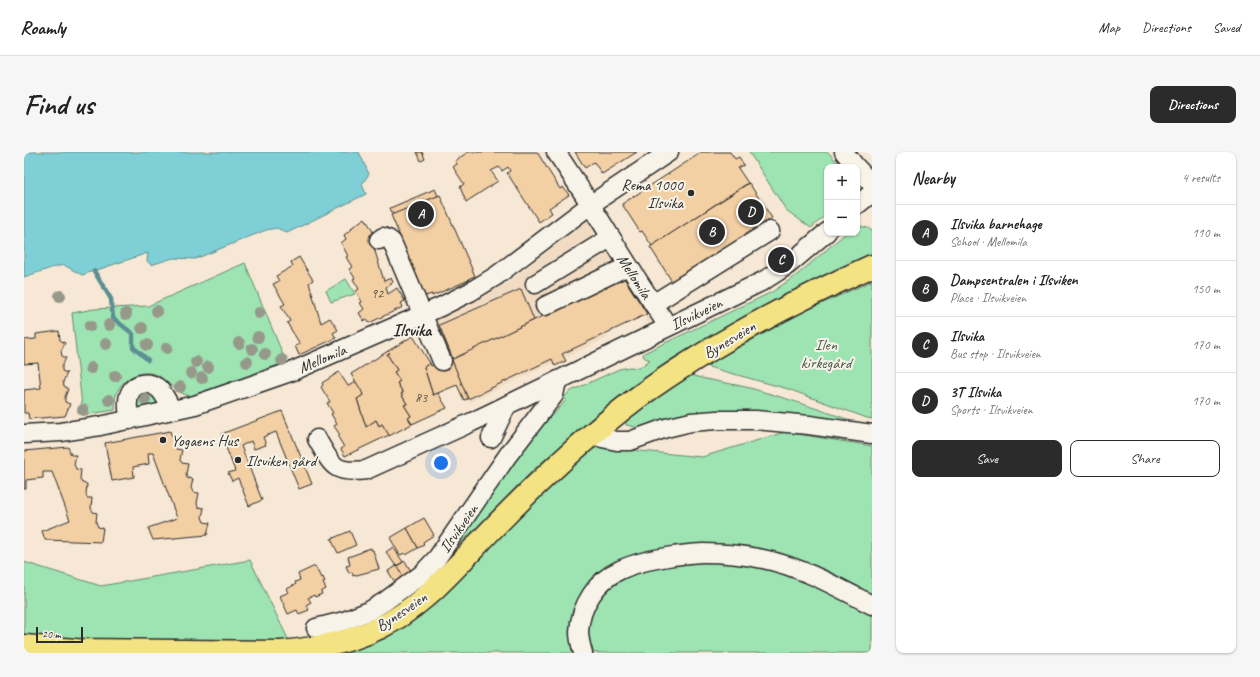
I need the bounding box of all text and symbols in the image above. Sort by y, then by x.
text: Roamly [20,16,66,40]
text: Map [1099,19,1120,36]
text: Directions [1142,19,1191,36]
text: Saved [1213,19,1240,36]
button: Directions [1150,86,1236,123]
text: Find us [24,87,94,122]
map controls [824,164,860,236]
button: + [824,164,860,200]
text: Nearby [912,168,955,189]
text: 4 results [1182,170,1220,186]
place label: Rema 1000 Ilsvika [621,175,685,213]
marker: Rema 1000 Ilsvika [686,188,696,198]
pin: D [738,197,764,227]
pin: A [408,199,434,229]
button: − [824,200,860,236]
text: Ilsvika barnehage [950,215,1041,234]
pin: B [699,217,725,247]
text: A [922,225,928,241]
text: 110 m [1192,225,1220,241]
text: School · Mellomila [950,234,1027,250]
pin: C [768,245,794,275]
street label: Mellomila [612,250,657,304]
text: Dampsentralen i Ilsviken [950,271,1078,290]
text: B [922,281,928,297]
text: 150 m [1192,281,1220,297]
house number: 92 [371,285,385,302]
text: Place · Ilsvikveien [950,290,1026,306]
street label: Ilsvikveien [667,293,726,335]
street label: Bynesveien [700,316,760,363]
district label: Ilsvika [393,320,433,341]
text: Ilsvika [950,327,984,346]
park label: Ilen kirkegård [801,335,854,373]
text: C [922,337,928,353]
text: 170 m [1192,337,1220,353]
street label: Mellomila [296,340,350,378]
text: Bus stop · Ilsvikveien [950,346,1041,362]
text: 3T Ilsvika [950,383,1001,402]
house number: 83 [415,389,429,406]
text: D [921,393,929,409]
text: 170 m [1192,393,1220,409]
text: Sports · Ilsvikveien [950,402,1033,418]
place label: Yogaens Hus [171,431,240,451]
marker: Yogaens Hus [158,435,168,445]
button: Save [912,440,1062,477]
button: Share [1070,440,1220,477]
place label: Ilsviken gård [246,451,319,471]
your location [431,453,451,473]
marker: Ilsviken gård [233,455,243,465]
street label: Ilsvikveien [435,500,483,557]
street label: Bynesveien [372,587,432,636]
scale bar [36,625,83,644]
text: 20 m [42,627,61,641]

